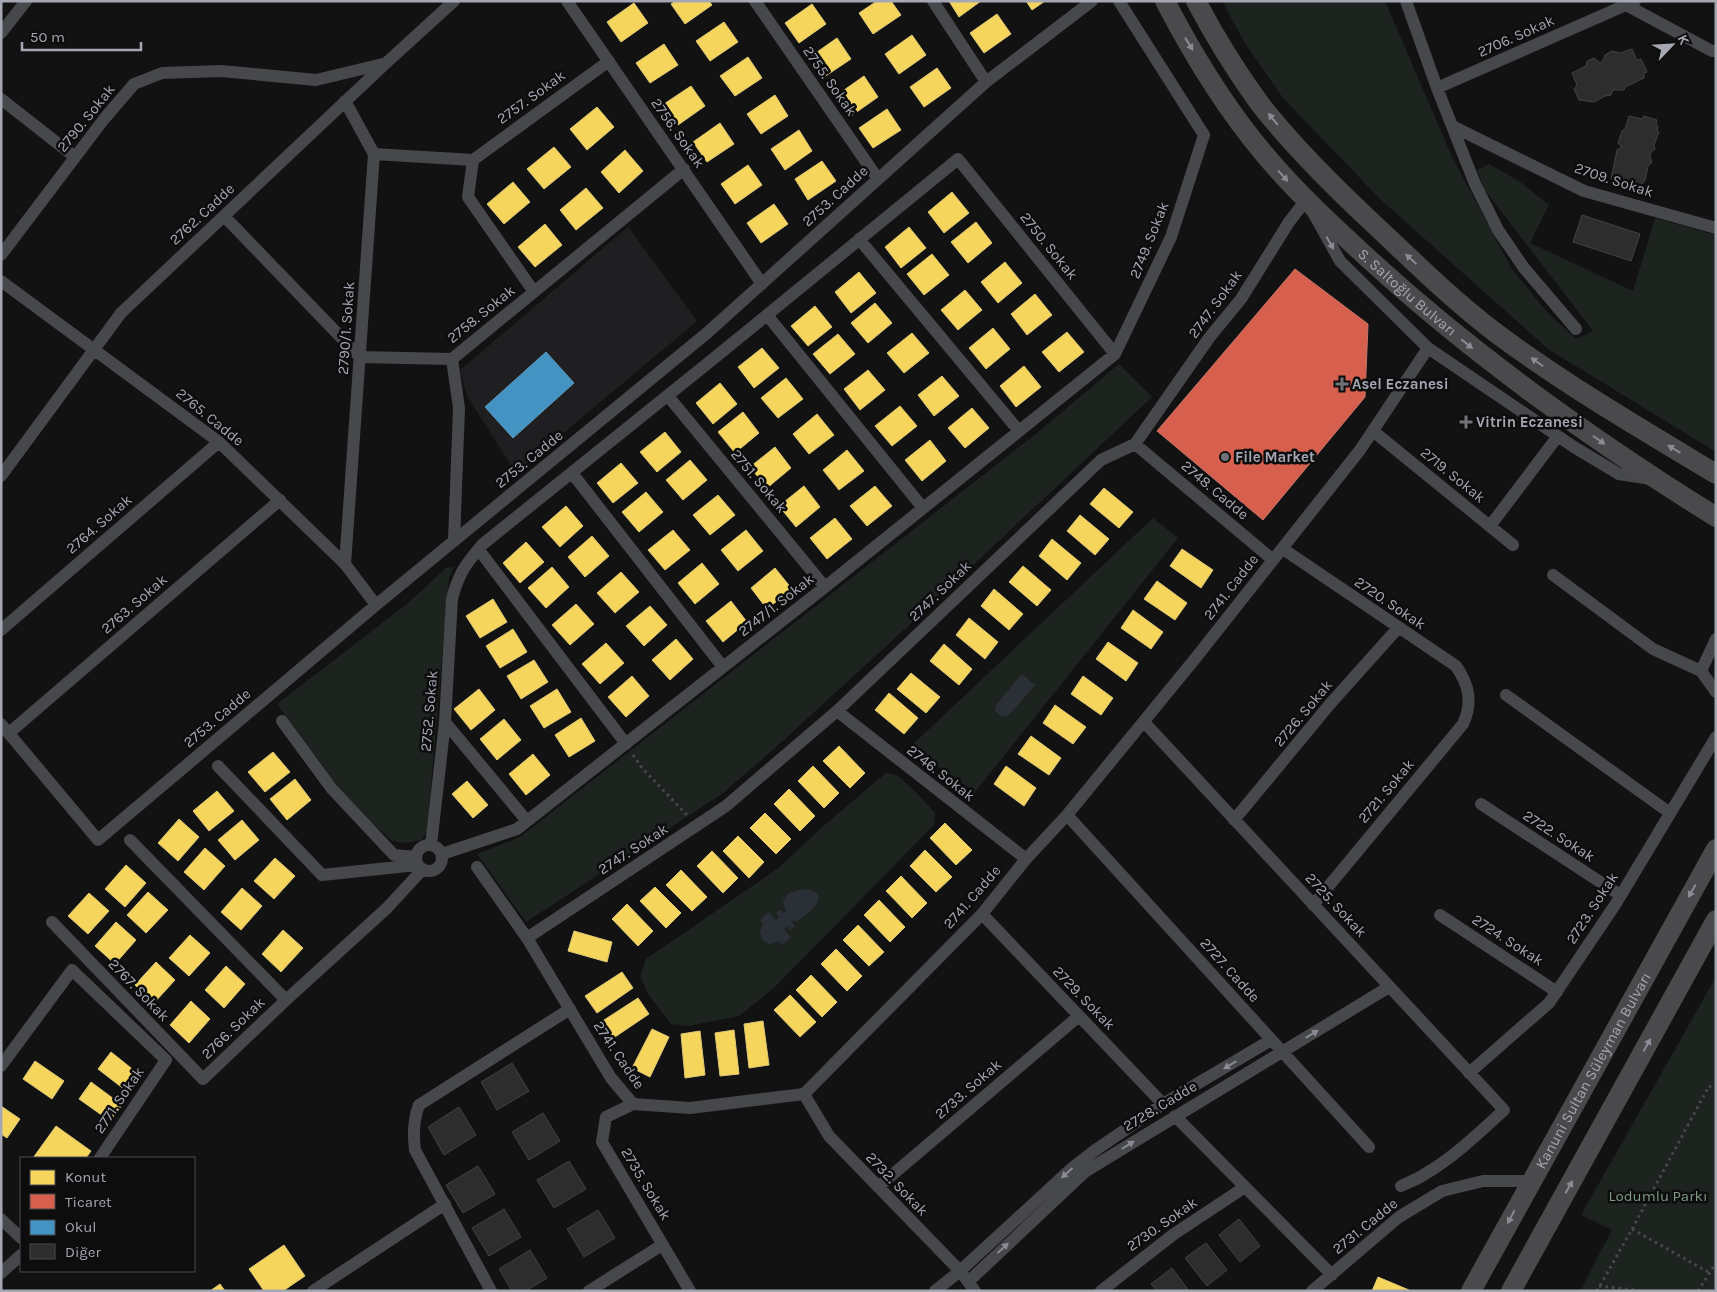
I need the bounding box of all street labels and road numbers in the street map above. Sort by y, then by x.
street label: 2706. Sokak [1475,11,1557,61]
street label: 2755. Sokak [799,43,861,119]
street label: 2757. Sokak [493,66,569,128]
street label: 2790. Sokak [53,80,119,156]
street label: 2756. Sokak [647,94,709,172]
street label: 2709. Sokak [1572,159,1656,201]
street label: 2753. Cadde [798,162,872,230]
street label: 2762. Cadde [166,179,238,249]
street label: 2749. Sokak [1125,199,1173,281]
street label: 2750. Sokak [1016,209,1082,283]
street label: S. Saltoğlu Bulvarı [1354,245,1460,340]
street label: 2747. Sokak [1184,266,1246,342]
street label: 2790/1. Sokak [334,281,358,375]
street label: 2758. Sokak [443,281,519,347]
street label: 2765. Cadde [172,384,248,450]
street label: 2753. Cadde [491,426,567,492]
street label: 2719. Sokak [1417,443,1489,507]
street label: 2751. Sokak [727,445,791,517]
street label: 2748. Cadde [1178,457,1252,523]
street label: 2764. Sokak [62,491,136,557]
street label: 2741. Cadde [1200,551,1262,623]
street label: 2747. Sokak [905,557,975,625]
street label: 2763. Sokak [97,570,171,638]
street label: 2747/1. Sokak [734,570,818,640]
street label: 2720. Sokak [1351,573,1429,633]
street label: 2752. Sokak [416,670,442,752]
street label: 2726. Sokak [1270,676,1336,750]
street label: 2753. Cadde [180,685,254,751]
street label: 2746. Sokak [903,741,979,805]
street label: 2721. Sokak [1354,755,1418,827]
street label: 2722. Sokak [1520,806,1598,866]
street label: 2747. Sokak [595,820,671,878]
street label: 2741. Cadde [940,862,1004,932]
street label: 2725. Sokak [1302,869,1370,941]
street label: 2723. Sokak [1562,869,1622,947]
street label: 2724. Sokak [1469,910,1547,970]
street label: 2727. Cadde [1196,934,1264,1006]
street label: 2767. Sokak [105,955,173,1025]
street label: 2729. Sokak [1049,962,1119,1034]
street label: Kanuni Sultan Süleyman Bulvarı [1532,969,1655,1172]
street label: 2766. Sokak [197,993,269,1063]
street label: 2741. Cadde [590,1018,648,1092]
street label: 2733. Sokak [931,1055,1005,1123]
street label: 2771. Sokak [90,1063,148,1137]
street label: 2728. Cadde [1120,1077,1200,1135]
street label: 2735. Sokak [617,1144,675,1224]
street label: 2732. Sokak [862,1148,932,1220]
street label: 2730. Sokak [1123,1193,1201,1255]
street label: 2731. Cadde [1329,1194,1401,1258]

